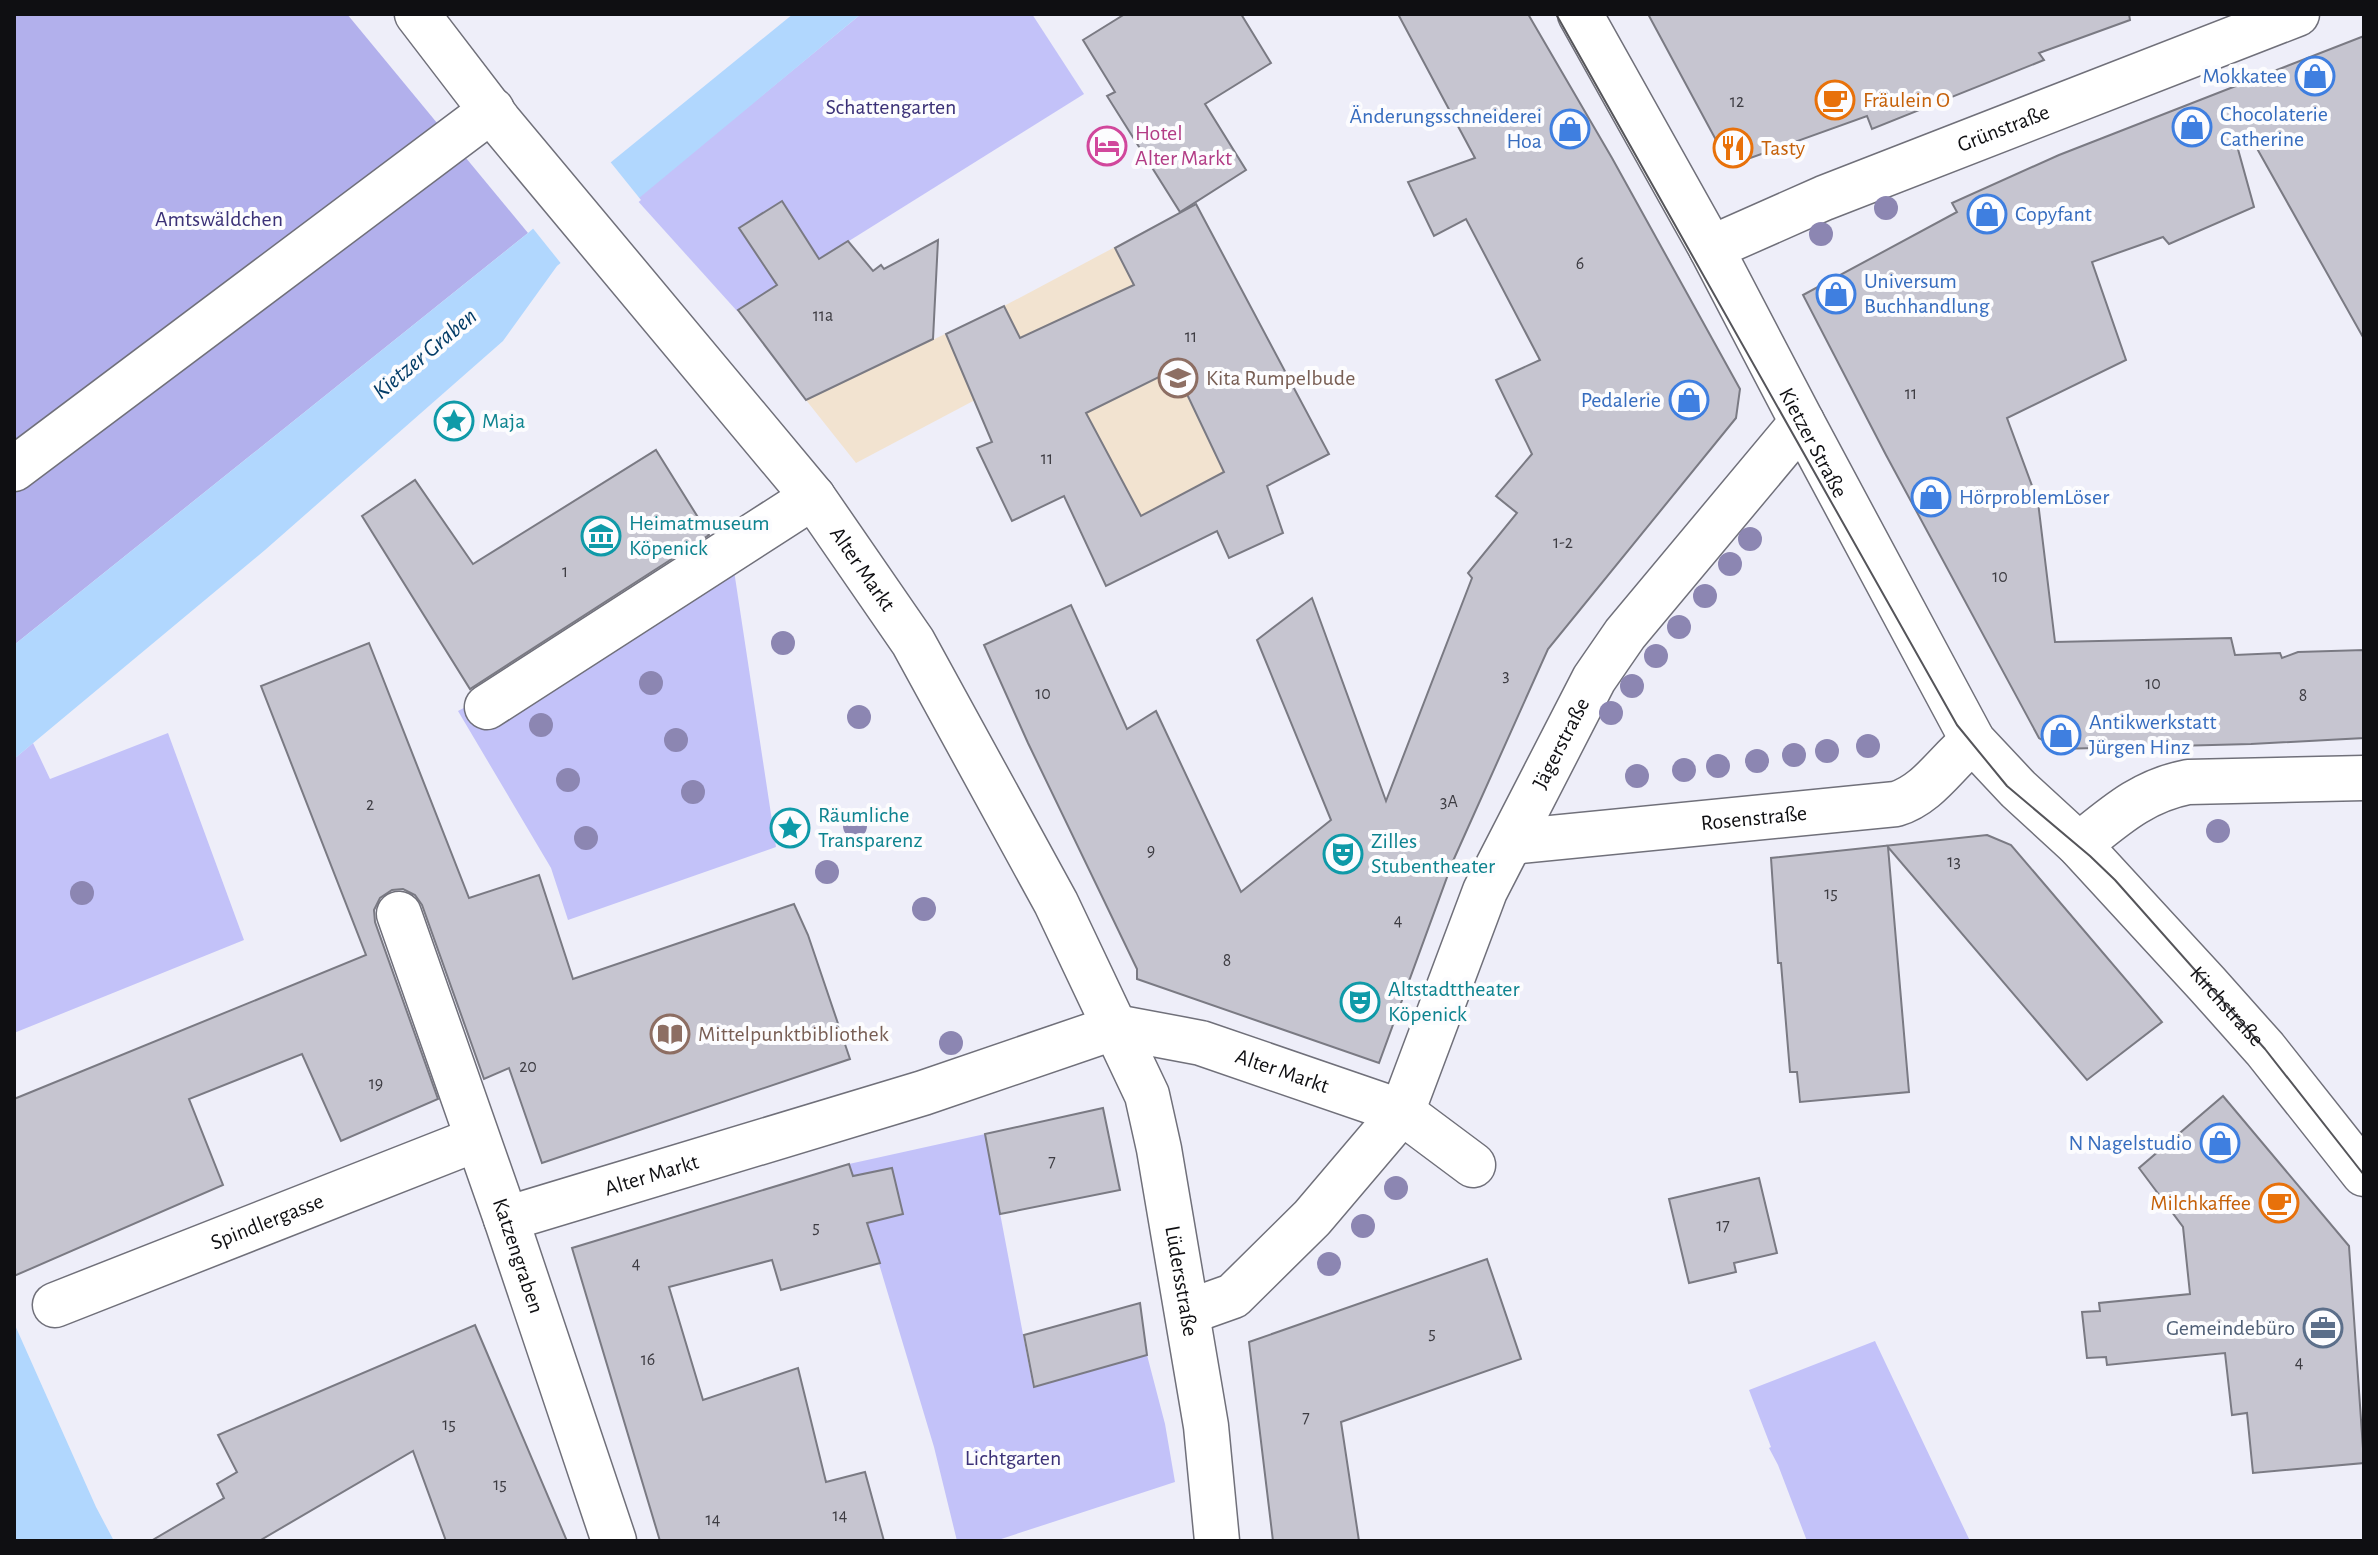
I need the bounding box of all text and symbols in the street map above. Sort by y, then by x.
shop icon: Mokkatee [2294,55,2336,97]
place label: Mokkatee [2202,65,2287,87]
cafe icon: Fräulein O [1814,79,1856,121]
place label: Fräulein O [1863,89,1950,111]
house number: 12 [1730,93,1744,111]
park label: Schattengarten [826,96,956,118]
street label: Grünstraße [1954,100,2052,156]
place label: Chocolaterie Catherine [2220,103,2328,150]
place label: Änderungsschneiderei Hoa [1350,105,1542,152]
shop icon: Chocolaterie Catherine [2171,106,2213,148]
shop icon: Änderungsschneiderei Hoa [1549,108,1591,150]
place label: Hotel Alter Markt [1135,122,1232,169]
hotel icon: Hotel Alter Markt [1086,125,1128,167]
restaurant icon: Tasty [1712,127,1754,169]
place label: Tasty [1761,137,1806,159]
shop icon: Copyfant [1966,193,2008,235]
place label: Copyfant [2015,203,2092,225]
park label: Amtswäldchen [155,208,283,230]
house number: 6 [1576,255,1584,273]
place label: Universum Buchhandlung [1864,270,1990,317]
shop icon: Universum Buchhandlung [1815,273,1857,315]
water label: Kietzer Graben [368,304,482,404]
house number: 11a [813,307,833,325]
house number: 11 [1185,328,1197,346]
school or university icon: Kita Rumpelbude [1157,357,1199,399]
place label: Kita Rumpelbude [1206,367,1355,389]
shop icon: Pedalerie [1668,379,1710,421]
street label: Kietzer Straße [1775,384,1851,501]
house number: 11 [1905,385,1917,403]
place label: Pedalerie [1581,389,1661,411]
place icon: Maja [433,400,475,442]
place label: Maja [482,410,525,432]
house number: 11 [1041,450,1053,468]
shop icon: HörproblemLöser [1910,476,1952,518]
place label: HörproblemLöser [1959,486,2109,508]
place label: Heimatmuseum Köpenick [629,512,770,559]
museum icon: Heimatmuseum Köpenick [580,515,622,557]
street label: Alter Markt [826,523,899,615]
house number: 1-2 [1553,534,1573,552]
house number: 1 [562,563,568,581]
house number: 10 [1992,568,2008,586]
house number: 3 [1502,667,1510,685]
house number: 10 [2145,675,2161,693]
house number: 10 [1035,685,1051,703]
house number: 8 [2299,687,2307,705]
street label: Jägerstraße [1528,694,1593,792]
place label: Antikwerkstatt Jürgen Hinz [2089,711,2216,758]
shop icon: Antikwerkstatt Jürgen Hinz [2040,714,2082,756]
house number: 3A [1440,793,1459,811]
house number: 2 [366,796,374,814]
street label: Rosenstraße [1700,802,1808,834]
place label: Räumliche Transparenz [818,804,922,851]
place icon: Räumliche Transparenz [769,807,811,849]
place label: Zilles Stubentheater [1371,830,1495,877]
theatre icon: Zilles Stubentheater [1322,833,1364,875]
house number: 9 [1147,842,1155,860]
house number: 13 [1947,853,1961,871]
house number: 15 [1824,885,1838,903]
house number: 4 [1394,912,1403,930]
house number: 8 [1223,952,1231,970]
street label: Kirchstraße [2186,962,2268,1051]
place label: Altstadttheater Köpenick [1388,978,1520,1025]
theatre icon: Altstadttheater Köpenick [1339,981,1381,1023]
library icon: Mittelpunktbibliothek [649,1013,691,1055]
place label: Mittelpunktbibliothek [698,1023,889,1045]
street label: Alter Markt [1233,1045,1332,1097]
house number: 20 [519,1058,537,1076]
house number: 19 [369,1075,383,1093]
shop icon: N Nagelstudio [2199,1122,2241,1164]
place label: N Nagelstudio [2068,1132,2192,1154]
street label: Alter Markt [602,1150,701,1200]
house number: 7 [1048,1153,1056,1171]
cafe icon: Milchkaffee [2258,1182,2300,1224]
street label: Spindlergasse [208,1189,327,1254]
place label: Milchkaffee [2150,1192,2251,1214]
street label: Katzengraben [489,1195,548,1316]
house number: 17 [1716,1217,1730,1235]
house number: 5 [812,1219,820,1237]
street label: Lüdersstraße [1161,1224,1202,1338]
house number: 4 [632,1255,641,1273]
office icon: Gemeindebüro [2302,1307,2344,1349]
place label: Gemeindebüro [2166,1317,2295,1339]
house number: 5 [1428,1325,1436,1343]
house number: 16 [641,1351,655,1369]
house number: 4 [2295,1354,2304,1372]
house number: 7 [1302,1409,1310,1427]
house number: 15 [442,1416,456,1434]
park label: Lichtgarten [965,1447,1061,1469]
house number: 15 [493,1476,507,1494]
house number: 14 [833,1507,848,1525]
house number: 14 [706,1511,721,1529]

